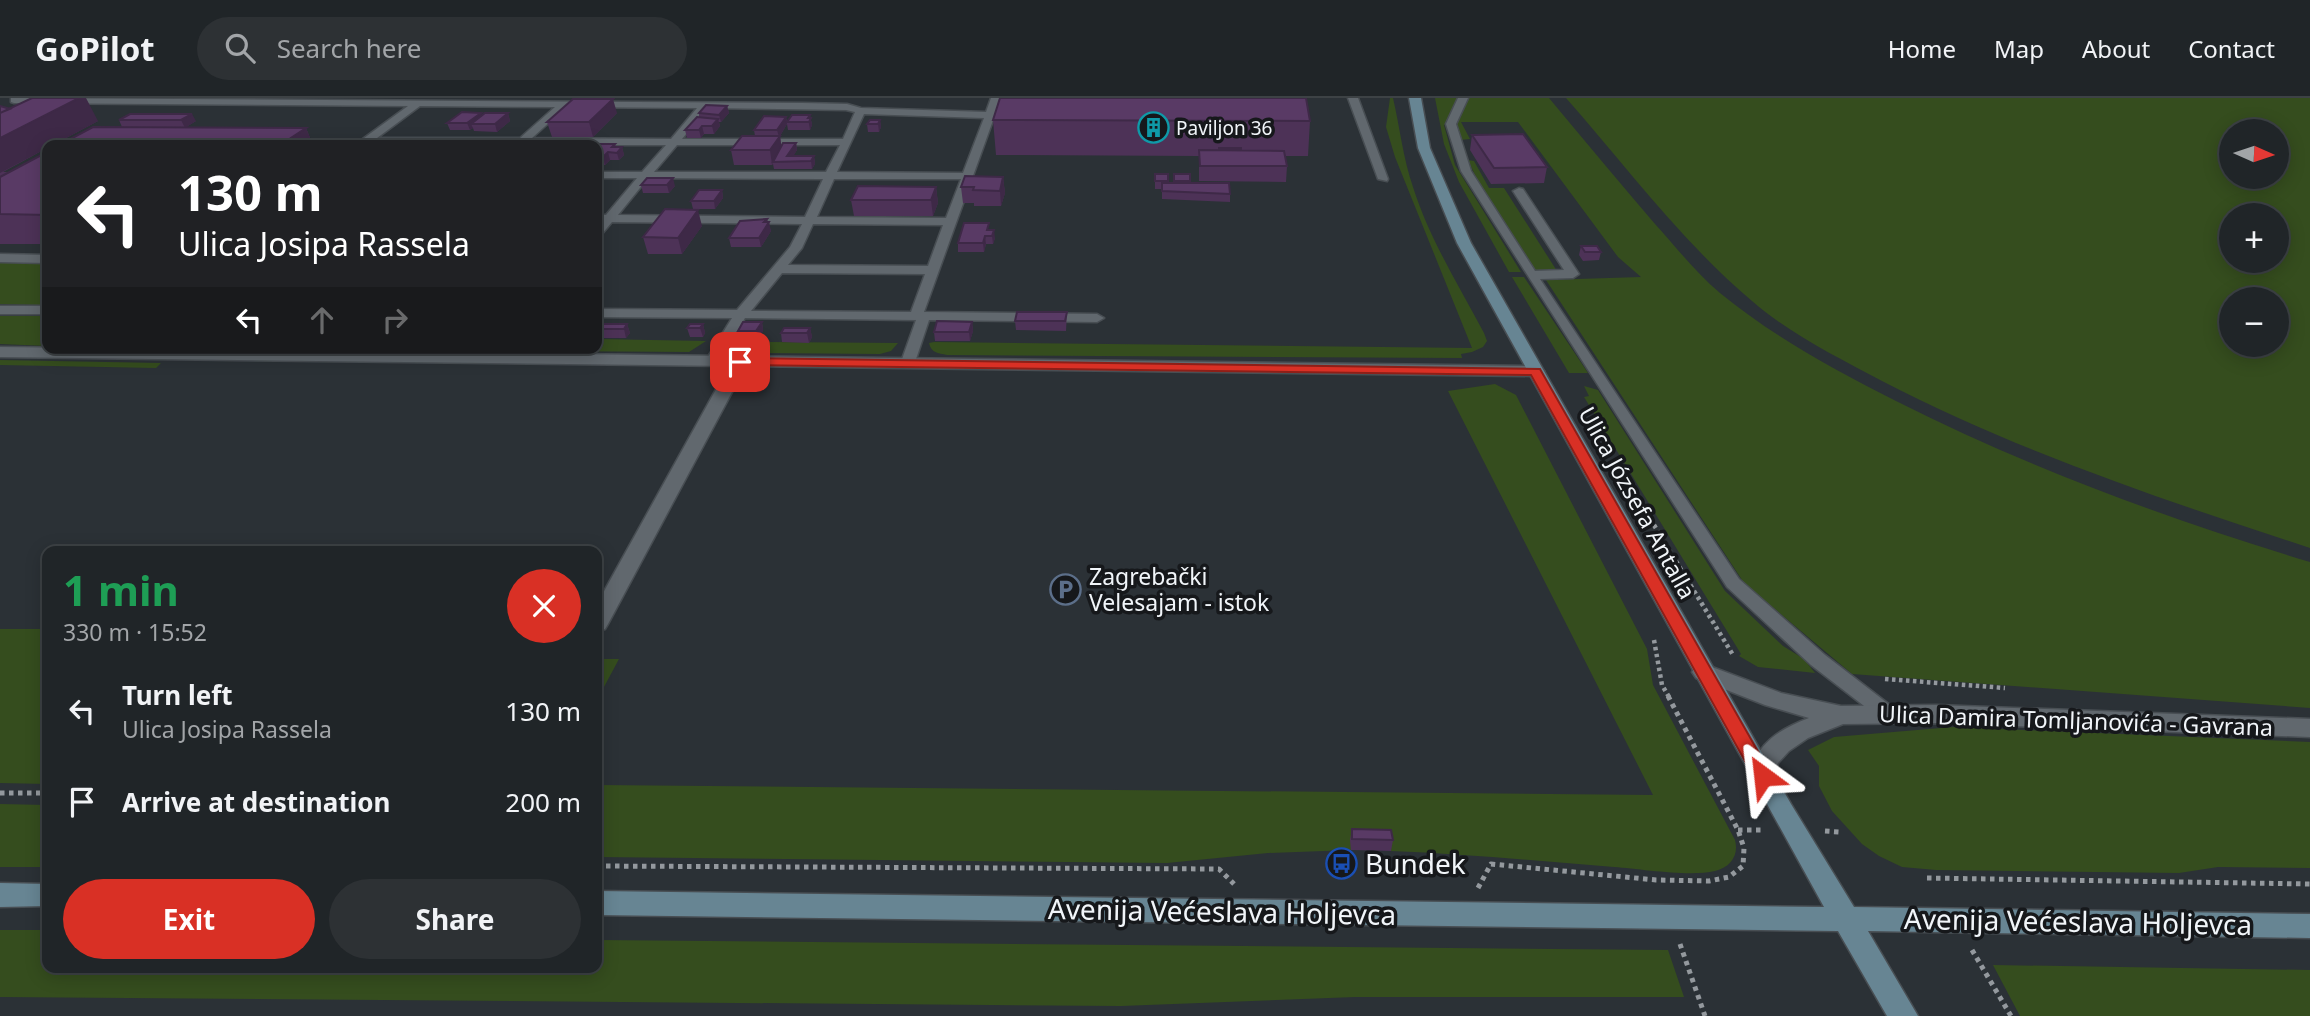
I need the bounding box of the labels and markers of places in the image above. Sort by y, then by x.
building icon: Paviljon 36 [1136,111,1170,145]
place label: Paviljon 36 [1176,115,1272,141]
pin [710,332,770,392]
place label: Zagrebački Velesajam - istok [1089,560,1270,618]
parking icon: Zagrebački Velesajam - istok [1049,573,1083,607]
place label: Bundek [1365,844,1466,882]
bus stop icon: Bundek [1325,847,1359,881]

